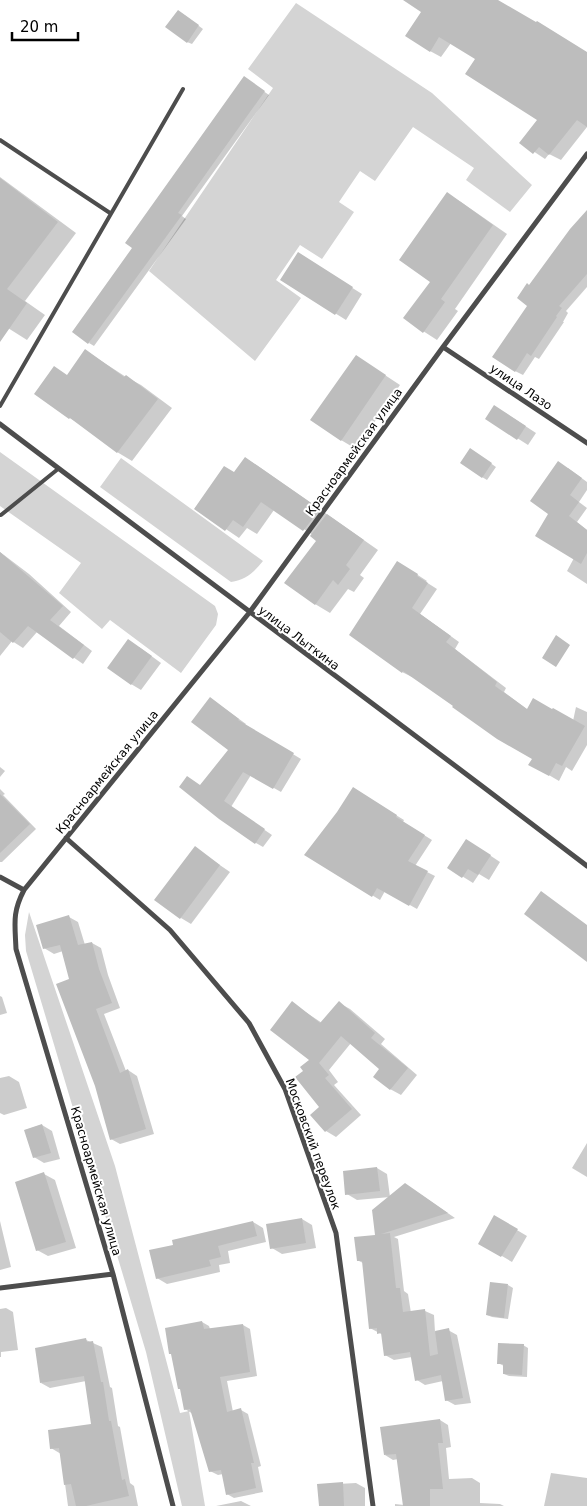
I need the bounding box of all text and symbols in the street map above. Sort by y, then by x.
scale bar [12,10,79,42]
text: 20 m [20,18,58,36]
street label: улица Лазо [487,361,555,413]
street label: Красноармейская улица [303,385,405,519]
street label: улица Лыткина [256,603,342,673]
street label: Красноармейская улица [53,707,161,837]
street label: Московский переулок [283,1076,343,1212]
street label: Красноармейская улица [68,1105,124,1257]

